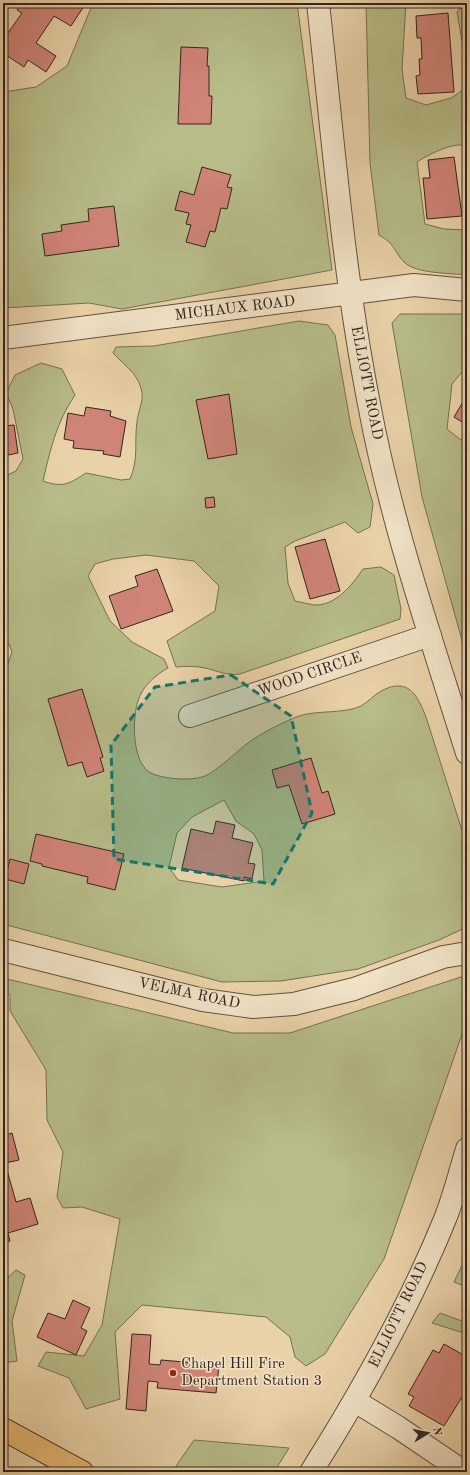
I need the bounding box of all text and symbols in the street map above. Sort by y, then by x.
street label: MICHAUX ROAD [174,294,296,324]
street label: ELLIOTT ROAD [348,325,384,441]
street label: WOOD CIRCLE [256,650,364,700]
street label: VELMA ROAD [137,976,241,1012]
street label: ELLIOTT ROAD [367,1260,431,1370]
place label: Chapel Hill Fire Department Station 3 [181,1357,322,1389]
marker: Chapel Hill Fire Department Station 3 [168,1368,178,1378]
north arrow [408,1413,448,1453]
text: N [430,1426,443,1437]

